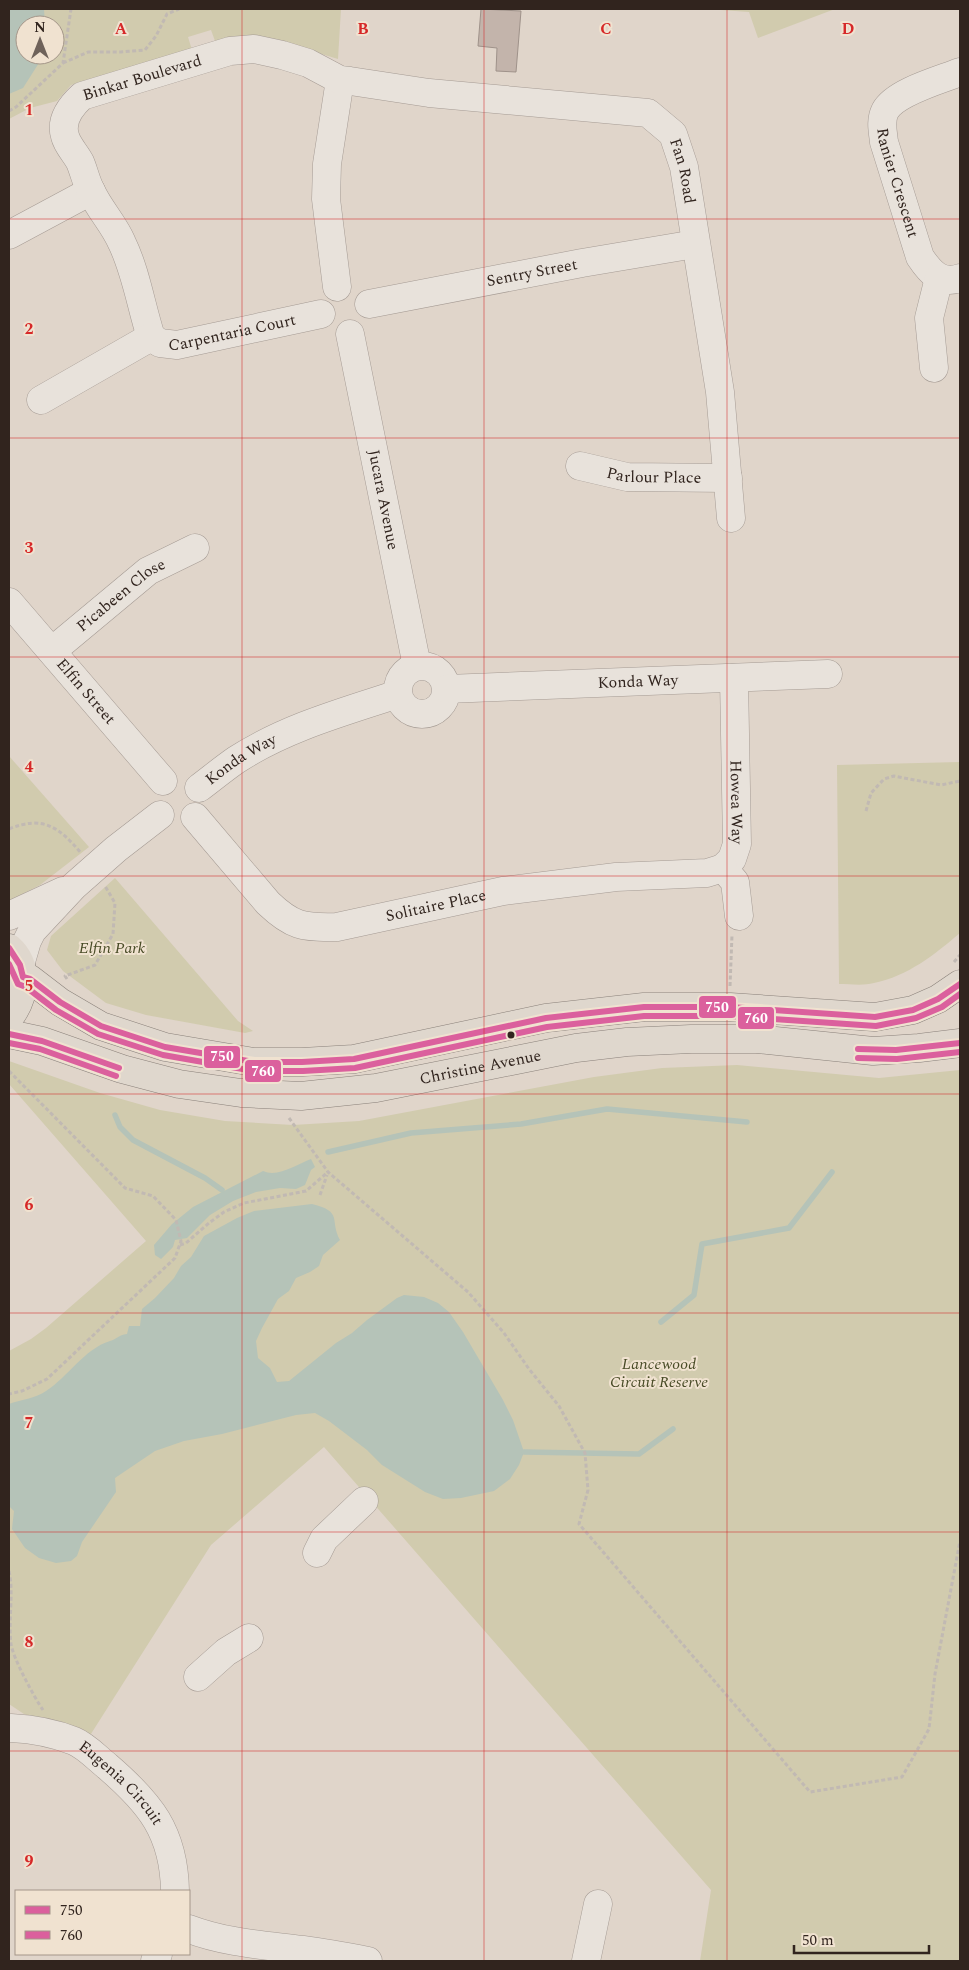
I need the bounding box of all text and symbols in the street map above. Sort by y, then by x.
north arrow [15,15,65,65]
text: N [34,17,46,38]
text: A [115,17,128,41]
text: B [357,17,369,41]
text: C [600,17,612,41]
text: D [842,17,855,41]
street label: Binkar Boulevard [80,48,205,107]
text: 1 [25,98,33,122]
street label: Ranier Crescent [870,126,925,241]
street label: Fan Road [663,135,702,205]
street label: Sentry Street [485,252,580,293]
street label: Carpentaria Court [167,308,298,357]
text: 2 [25,317,34,341]
street label: Jucara Avenue [362,447,405,552]
street label: Parlour Place [604,461,701,490]
text: 3 [25,536,34,560]
street label: Picabeen Close [71,552,170,638]
street label: Elfin Street [50,653,122,730]
street label: Konda Way [597,668,680,695]
street label: Konda Way [200,727,282,791]
text: 4 [25,755,34,779]
street label: Howea Way [723,760,749,846]
street label: Solitaire Place [383,883,488,928]
park label: Elfin Park [79,936,146,960]
text: 5 [25,974,33,998]
line badge: 750 [698,995,737,1019]
text: 750 [705,997,729,1018]
line badge: 760 [737,1006,775,1030]
text: 760 [744,1008,768,1029]
unlabelled marker [506,1030,516,1040]
street label: Christine Avenue [417,1043,543,1091]
line badge: 750 [203,1045,241,1069]
text: 750 [210,1046,234,1067]
line badge: 760 [244,1059,282,1083]
text: 760 [251,1061,275,1082]
text: 6 [25,1193,34,1217]
park label: Lancewood Circuit Reserve [610,1352,708,1394]
text: 7 [25,1411,34,1435]
text: 8 [25,1630,34,1654]
street label: Eugenia Circuit [74,1735,169,1830]
text: 9 [25,1849,34,1873]
legend [15,1890,190,1955]
text: 750 [60,1899,83,1922]
scale bar [794,1922,929,1954]
text: 760 [60,1924,83,1947]
text: 50 m [802,1929,834,1952]

